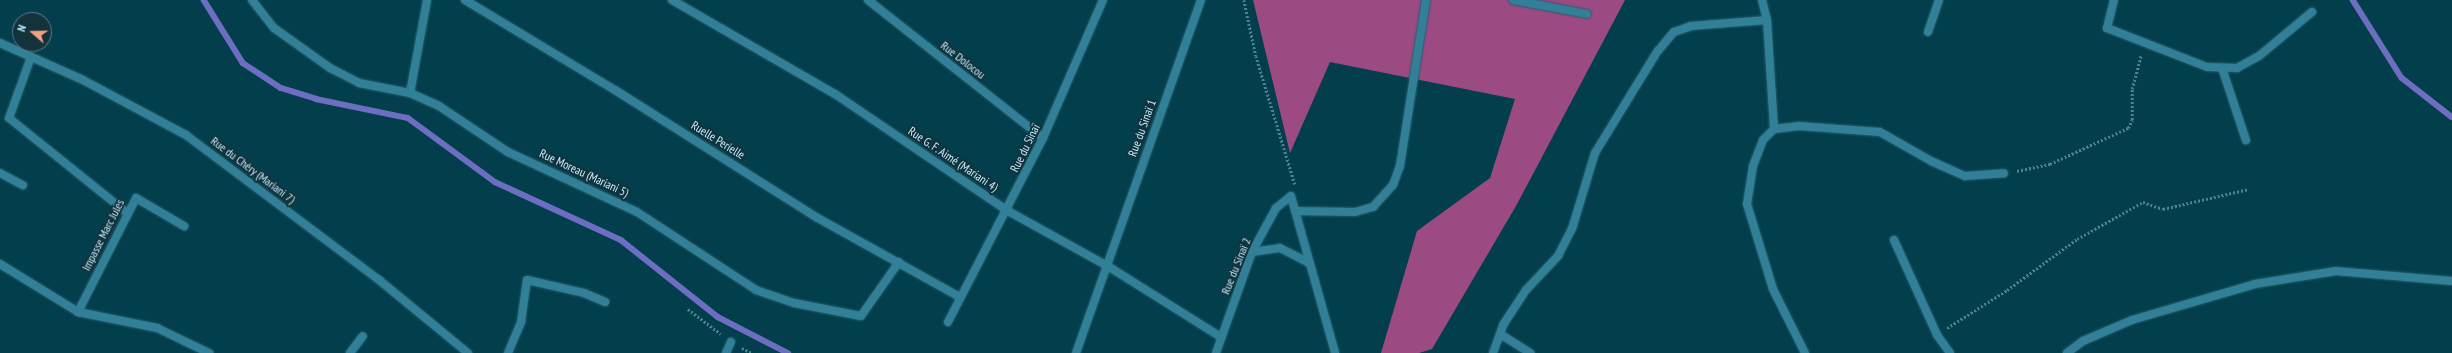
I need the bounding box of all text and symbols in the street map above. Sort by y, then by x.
north arrow [12,12,52,52]
text: N [14,23,29,33]
street label: Rue Dolocou [938,38,988,82]
street label: Rue du Sinaï 1 [1125,97,1159,159]
street label: Ruelle Perielle [689,118,747,162]
street label: Rue du Sinaï [1007,122,1043,174]
street label: Rue G. F. Aimé (Mariani 4) [905,123,1001,195]
street label: Rue du Chéry (Mariani 7) [208,134,298,206]
street label: Rue Moreau (Mariani 5) [537,146,631,200]
street label: Impasse Marc Jules [79,197,127,273]
street label: Rue du Sinaï 2 [1218,236,1254,296]

